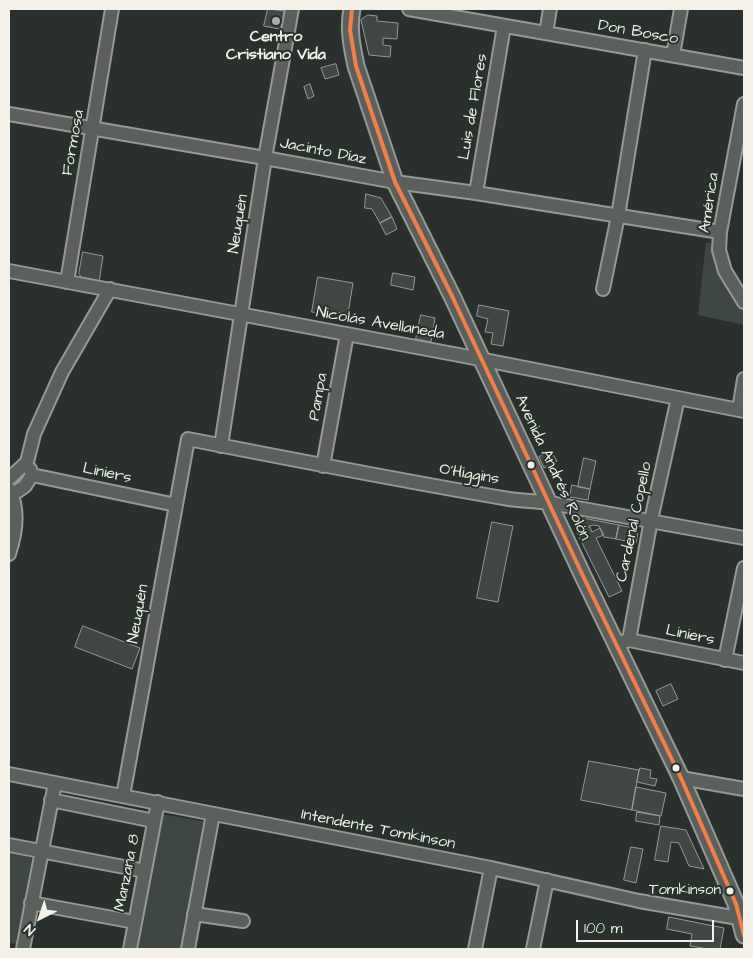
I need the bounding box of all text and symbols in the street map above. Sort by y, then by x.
marker: Centro Cristiano Vida [270,15,282,27]
street label: Don Bosco [596,16,680,50]
place label: Centro Cristiano Vida [226,28,326,66]
street label: Luis de Flores [455,52,493,162]
street label: Formosa [59,109,89,177]
street label: Jacinto Díaz [278,134,368,170]
street label: América [696,171,724,235]
street label: Neuquén [225,193,253,255]
street label: Nicolás Avellaneda [314,303,446,345]
street label: Pampa [305,372,333,422]
street label: Avenida Andrés Rolón [510,392,594,544]
street label: Liniers [81,459,133,489]
street label: O'Higgins [438,460,500,490]
unlabelled marker [526,460,536,470]
street label: Cardenal Copello [613,460,657,584]
street label: Neuquén [124,583,154,645]
street label: Liniers [664,621,716,651]
unlabelled marker [671,763,681,773]
street label: Intendente Tomkinson [299,806,457,854]
street label: Manzana 8 [111,833,145,913]
place label: Tomkinson [649,882,721,900]
marker: Tomkinson [725,886,735,896]
north arrow [15,893,65,943]
scale bar [578,910,716,942]
text: 100 m [584,918,623,939]
text: N [20,919,40,940]

